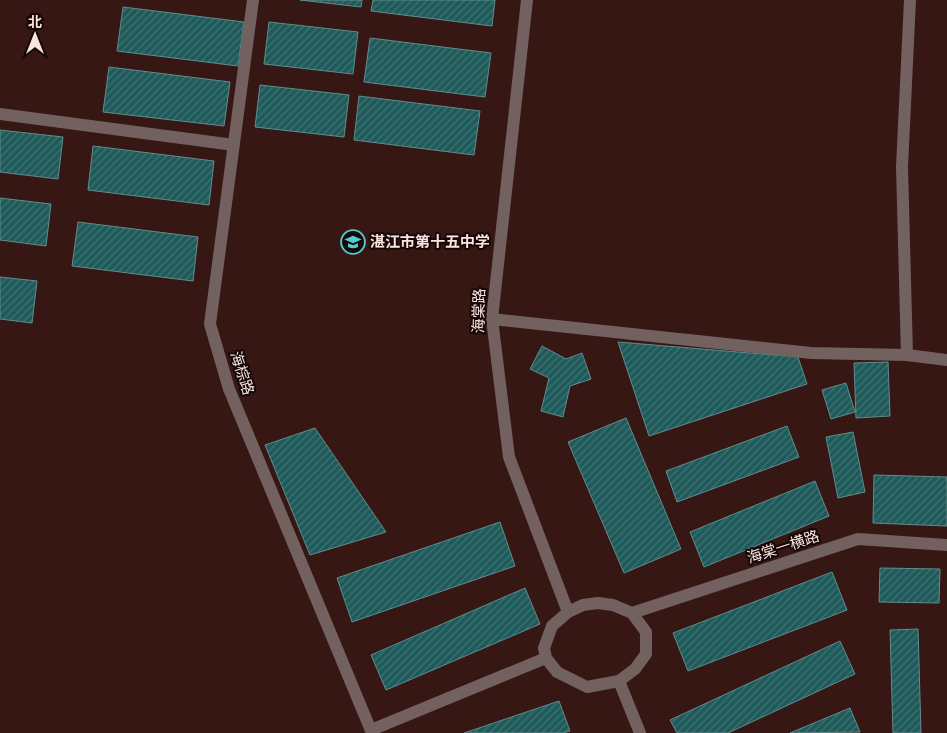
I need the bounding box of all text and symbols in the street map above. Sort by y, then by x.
north arrow [10,10,60,60]
text: 北 [28,13,42,31]
school or university icon: 湛江市第十五中学 [340,229,366,255]
place label: 湛江市第十五中学 [370,232,490,251]
street label: 海棠路 [469,288,488,334]
street label: 海棕路 [226,349,258,397]
street label: 海棠一横路 [744,526,821,567]

